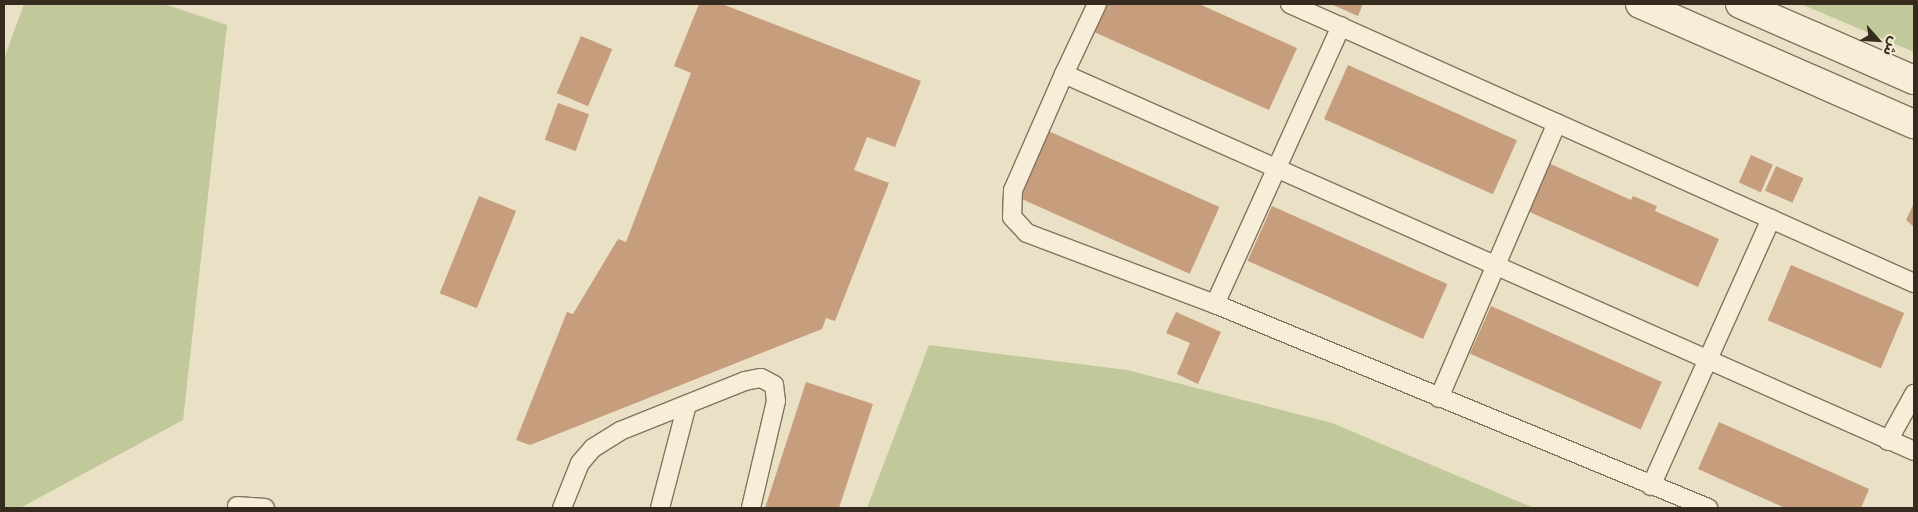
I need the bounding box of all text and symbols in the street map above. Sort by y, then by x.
north arrow [1853,15,1903,65]
text: ش [1879,34,1905,60]

